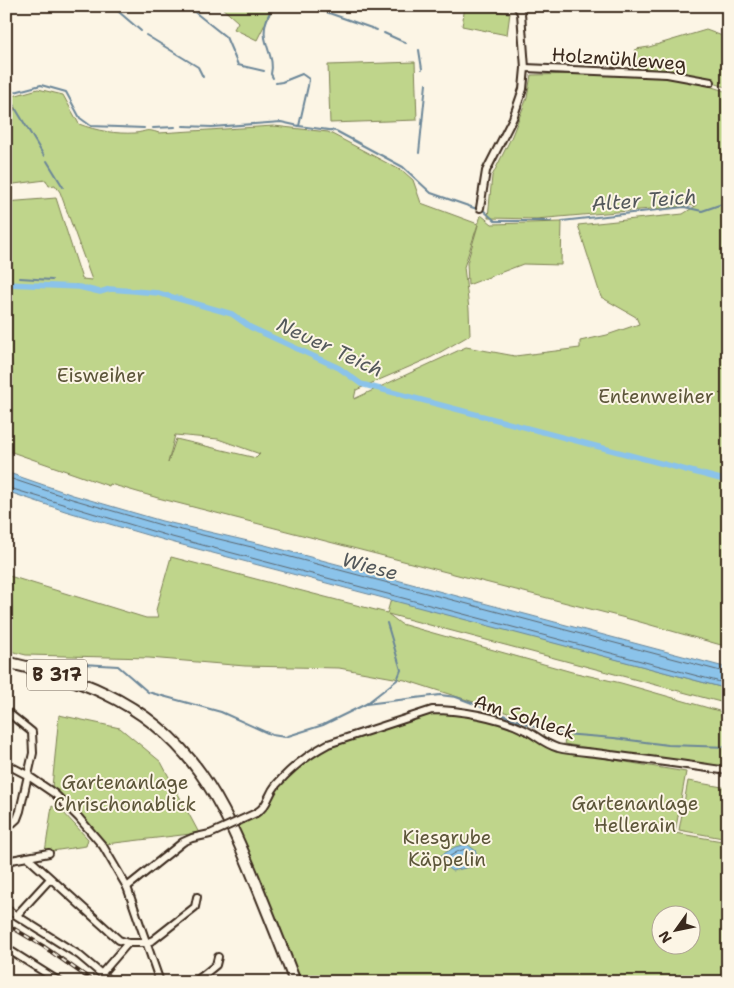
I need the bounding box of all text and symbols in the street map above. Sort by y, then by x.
street label: Holzmühleweg [551,42,687,76]
water label: Alter Teich [590,183,698,217]
water label: Neuer Teich [273,311,387,383]
park label: Eisweiher [57,363,145,388]
park label: Entenweiher [598,384,714,409]
water label: Wiese [339,546,401,586]
road number: B 317 [27,660,87,690]
street label: Am Sohleck [471,689,579,745]
park label: Gartenanlage Chrischonablick [54,770,197,817]
park label: Gartenanlage Hellerain [571,791,699,838]
park label: Kiesgrube Käppelin [402,825,492,872]
north arrow [652,906,702,956]
text: N [655,928,676,947]

